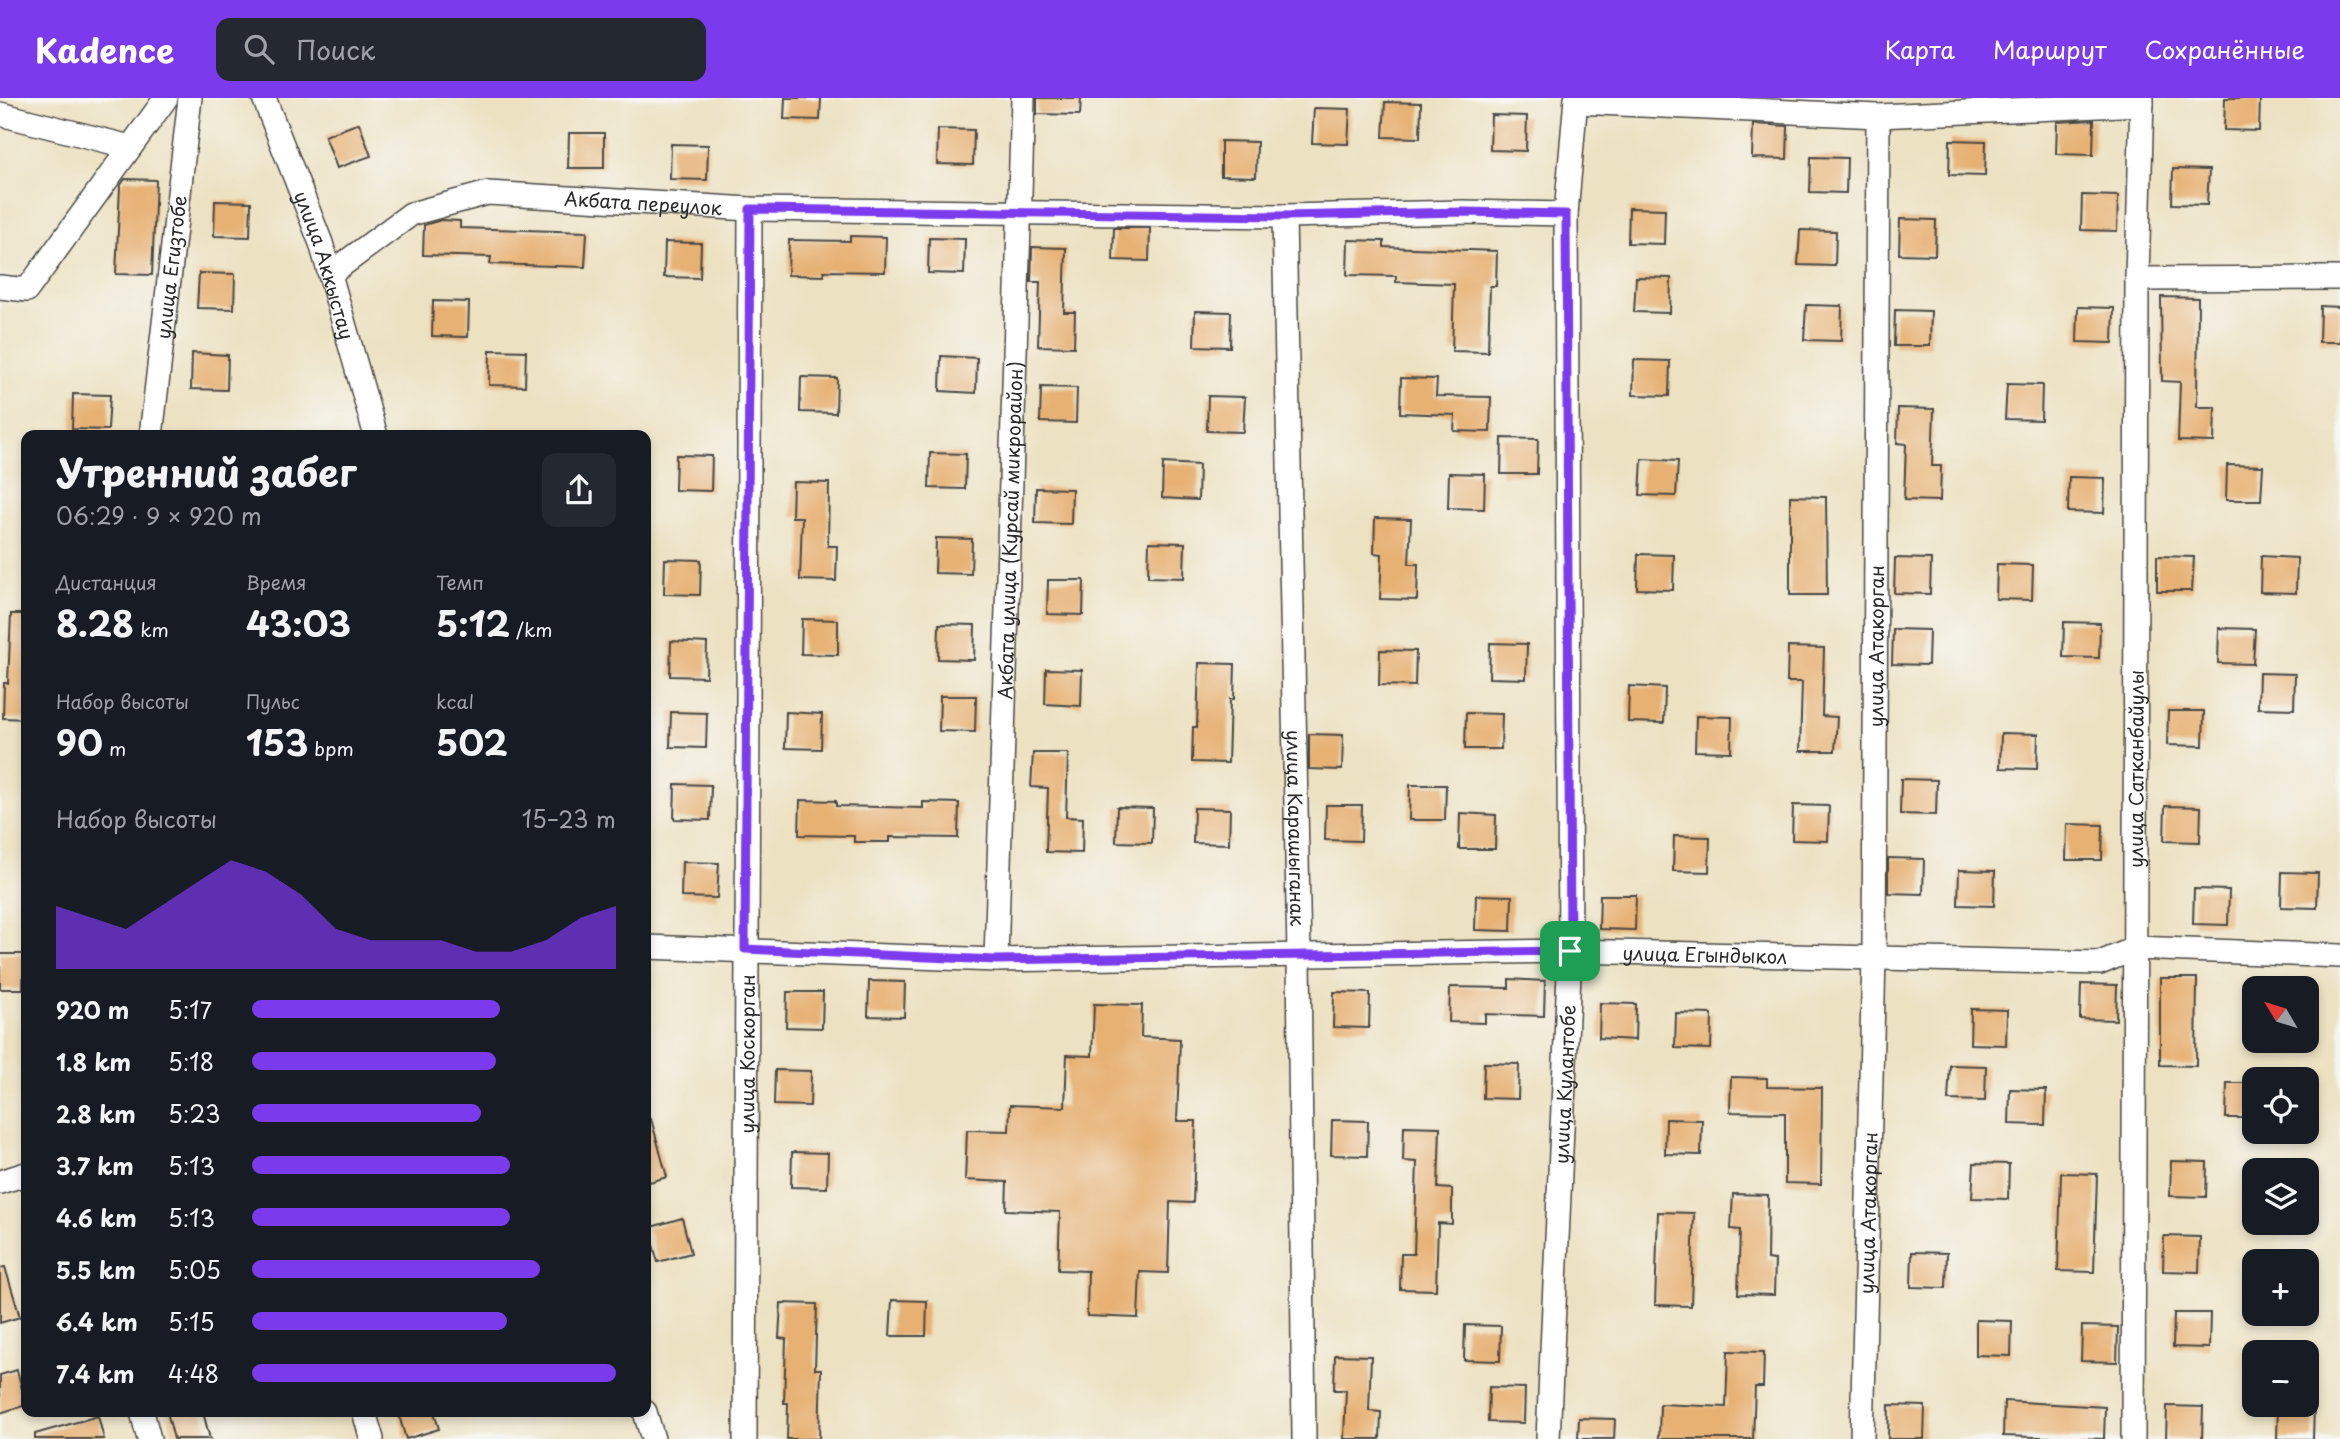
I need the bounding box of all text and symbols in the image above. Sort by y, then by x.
search box [216,18,706,81]
text: Kadence [35,24,174,74]
icon: search [240,30,278,68]
text: Поиск [296,30,375,69]
text: Карта [1884,31,1955,67]
text: Маршрут [1993,31,2107,67]
text: Сохранённые [2145,31,2305,67]
street label: Акбата переулок [563,184,724,221]
street label: улица Аккыстау [288,186,362,343]
street label: улица Егизтобе [148,194,193,340]
street label: Акбата улица (Курсай микрорайон) [990,361,1029,700]
text: Утренний забег [56,443,356,500]
button: share [542,453,616,527]
text: 06:29 · 9 × 920 m [56,498,262,533]
street label: улица Атакорган [1861,565,1890,727]
text: Дистанция [56,568,157,596]
text: Время [246,568,307,596]
text: Темп [436,568,484,596]
text: 8.28 [56,596,134,649]
text: 43:03 [246,596,351,649]
text: 5:12 [436,596,510,649]
text: km [134,615,169,643]
text: /km [510,615,552,643]
street label: улица Сатканбайулы [2121,670,2150,868]
text: Набор высоты [56,687,189,715]
text: Пульс [246,687,300,715]
text: kcal [436,687,474,715]
text: 90 [56,715,103,768]
text: 153 [246,715,308,768]
text: 502 [436,715,508,768]
street label: улица Карашыганак [1280,730,1312,927]
text: m [103,734,126,762]
text: bpm [308,734,354,762]
text: Набор высоты [56,801,217,836]
text: 15–23 m [522,801,616,836]
pin [1540,921,1600,981]
icon: arrive [1551,932,1589,970]
street label: улица Егындыкол [1622,938,1787,970]
street label: улица Коскорган [732,974,761,1134]
north arrow [2242,976,2319,1054]
map controls [2242,976,2319,1417]
text: 920 m [56,992,129,1027]
text: 5:17 [168,992,212,1027]
street label: улица Кулантобе [1546,1004,1582,1164]
text: 1.8 km [56,1044,131,1079]
text: 5:18 [168,1044,214,1079]
button: locate [2242,1067,2319,1144]
text: 2.8 km [56,1096,136,1131]
text: 5:23 [168,1096,221,1131]
street label: улица Атакорган [1852,1132,1884,1294]
text: 3.7 km [56,1148,134,1183]
text: 5:13 [168,1148,215,1183]
button: layers [2242,1158,2319,1235]
text: 4.6 km [56,1200,137,1235]
text: 5:13 [168,1200,215,1235]
button: + [2242,1249,2319,1326]
text: 5.5 km [56,1252,136,1287]
text: 5:05 [168,1252,221,1287]
text: 6.4 km [56,1304,138,1339]
text: 5:15 [168,1304,214,1339]
button: − [2242,1340,2319,1417]
text: 7.4 km [56,1356,134,1391]
text: 4:48 [168,1356,219,1391]

